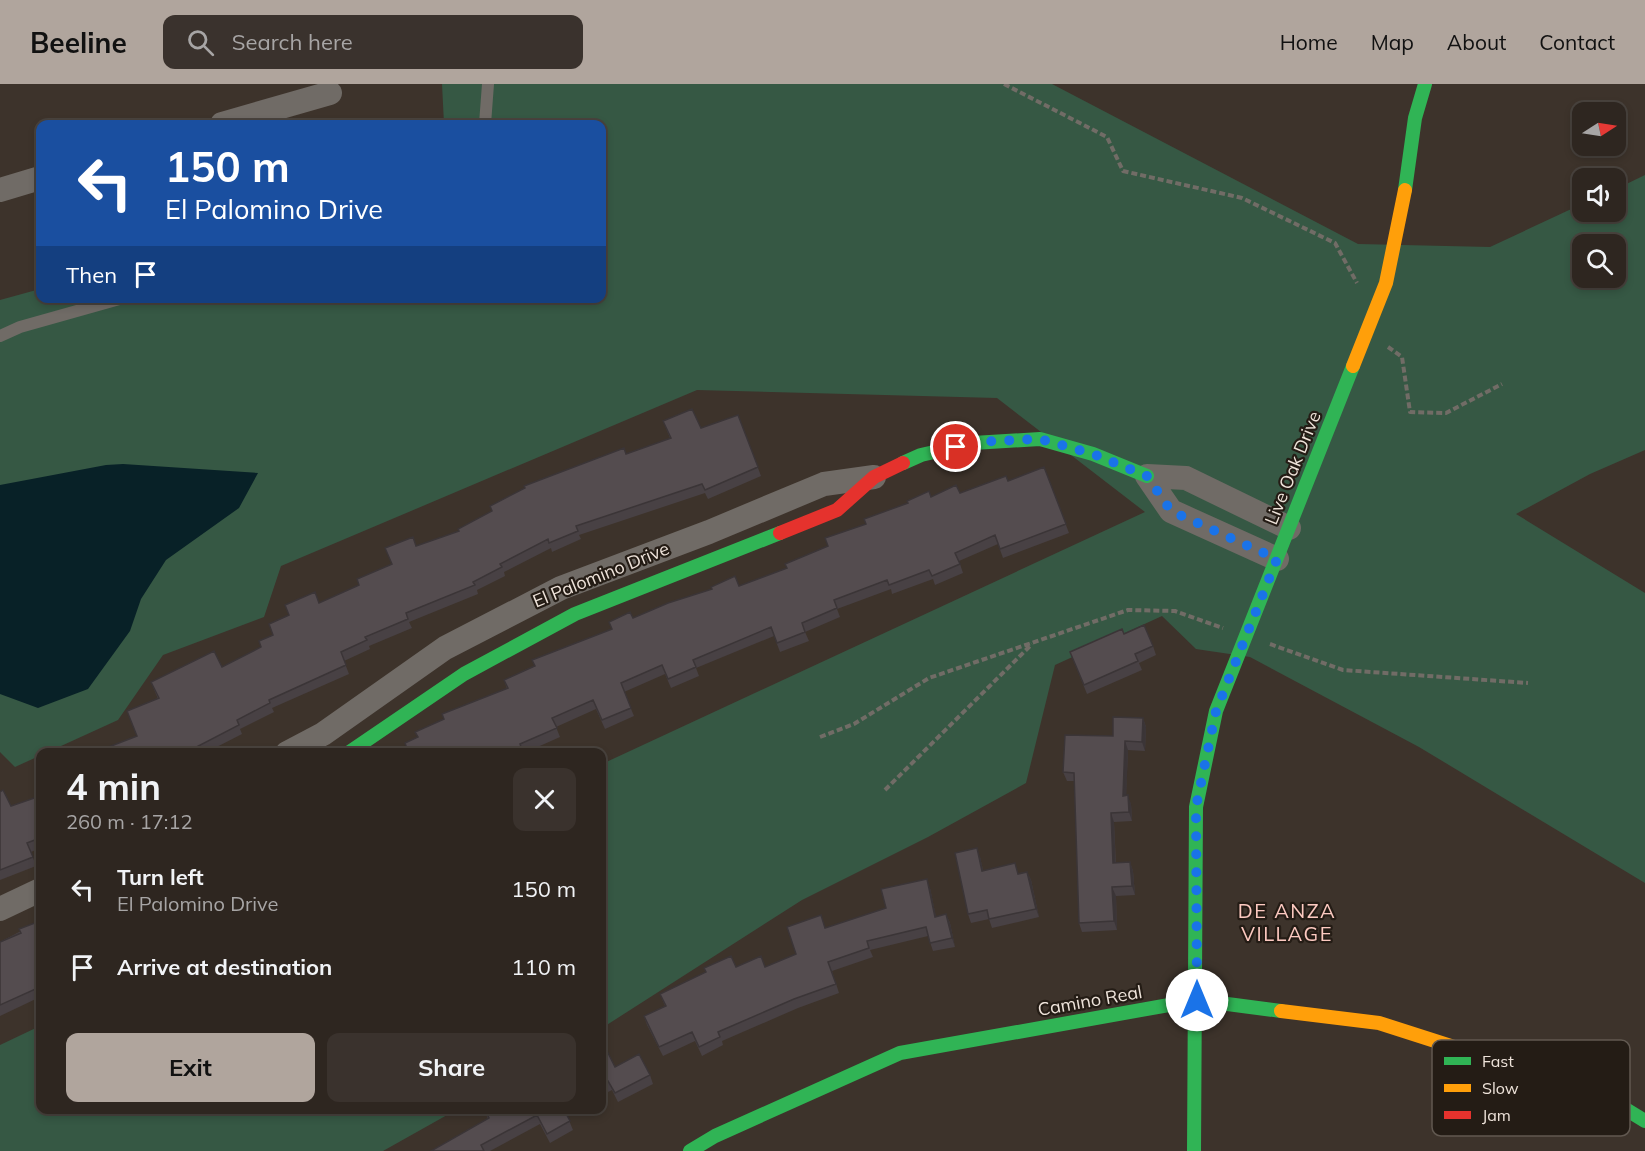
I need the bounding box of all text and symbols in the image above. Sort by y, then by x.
search box [163,15,583,69]
text: Beeline [30,25,127,60]
icon: search [184,26,217,59]
text: Search here [232,28,353,56]
text: Home [1280,29,1338,55]
text: Map [1371,29,1414,55]
text: About [1447,29,1506,55]
text: Contact [1539,29,1615,55]
north arrow [1572,102,1626,156]
map controls [1572,102,1626,288]
text: 150 m [165,140,290,193]
icon: left [66,144,144,222]
button: sound [1572,168,1626,222]
text: El Palomino Drive [165,192,383,226]
button: search [1572,234,1626,288]
icon: arrive [129,258,162,291]
text: Then [66,261,117,289]
street label: Live Oak Drive [1259,408,1326,528]
pin [930,421,981,472]
icon: arrive [939,430,972,463]
street label: El Palomino Drive [529,537,672,612]
text: 4 min [66,764,161,809]
button: close [513,768,576,831]
text: 260 m · 17:12 [66,809,192,834]
text: Turn left [117,863,204,891]
icon: left [66,873,99,906]
text: 150 m [511,875,576,903]
text: El Palomino Drive [117,891,278,916]
district label: DE ANZA VILLAGE [1238,898,1336,946]
icon: arrive [66,951,99,984]
text: Arrive at destination [117,953,332,981]
text: 110 m [511,953,576,981]
position arrow [1165,968,1229,1032]
street label: Camino Real [1036,980,1144,1021]
button: Exit [66,1033,315,1102]
button: Share [327,1033,576,1102]
legend [1432,1040,1630,1136]
text: Fast [1482,1051,1514,1071]
text: Slow [1482,1078,1519,1098]
text: Jam [1482,1105,1511,1125]

